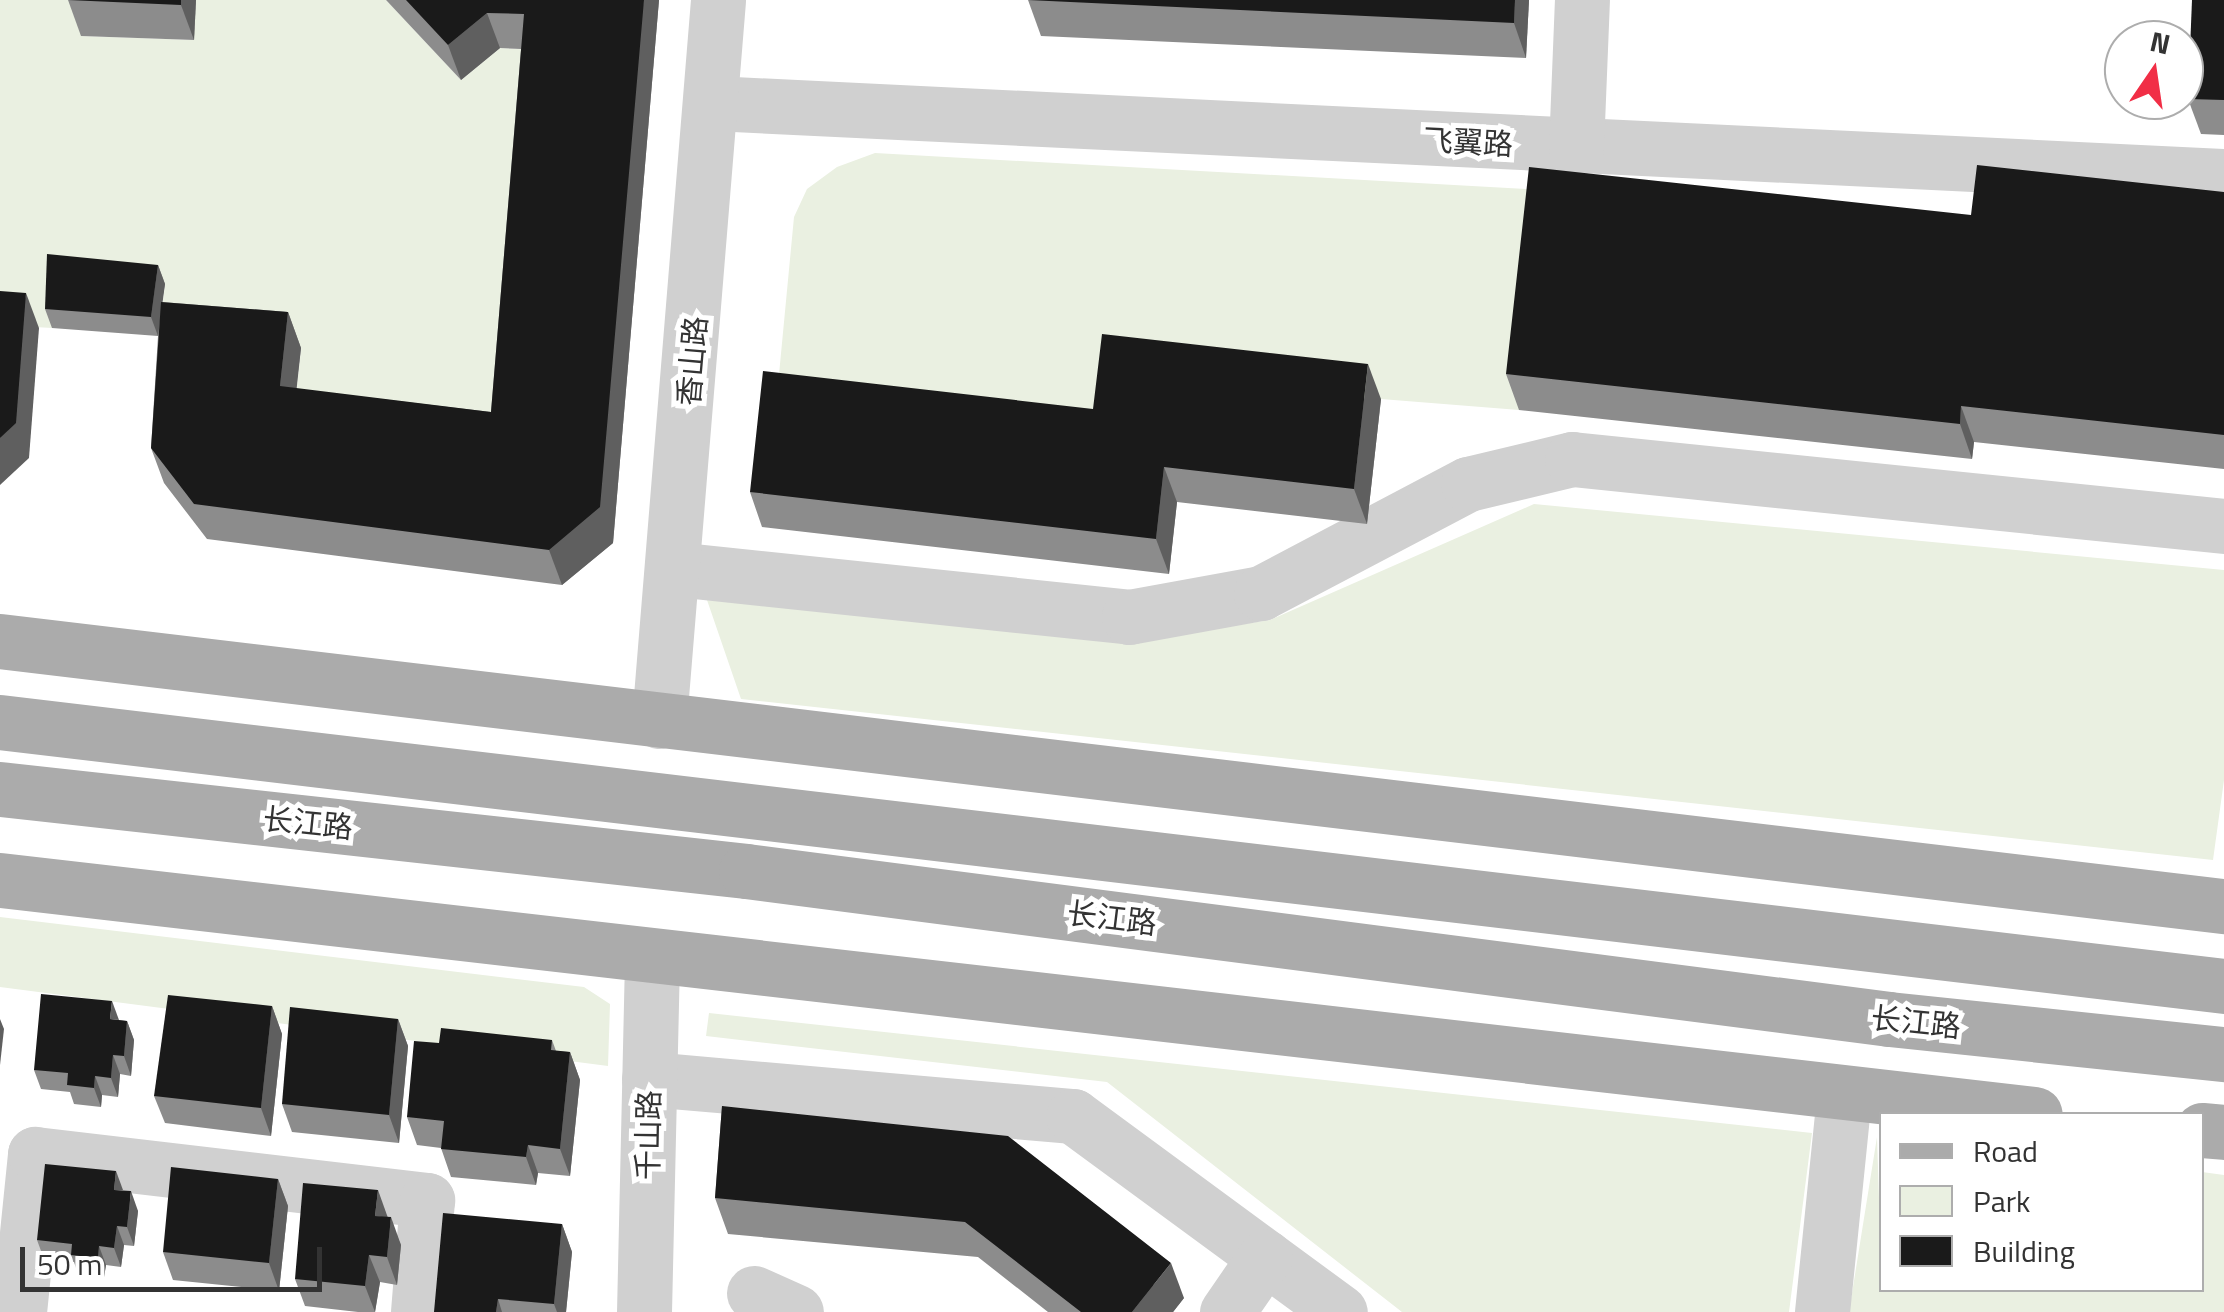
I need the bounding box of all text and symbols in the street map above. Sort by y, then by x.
text: N [2146,19,2175,65]
north arrow [2104,20,2204,120]
street label: 飞翼路 [1422,122,1514,162]
street label: 香山路 [670,315,714,407]
street label: 长江路 [261,800,355,846]
street label: 长江路 [1065,895,1159,941]
street label: 长江路 [1869,999,1963,1045]
street label: 千山路 [629,1090,667,1180]
legend [1879,1112,2204,1292]
text: Road [1973,1128,2038,1174]
text: Park [1973,1178,2030,1224]
scale bar [25,1227,328,1289]
text: Building [1973,1228,2075,1274]
text: 50 m [37,1241,102,1287]

